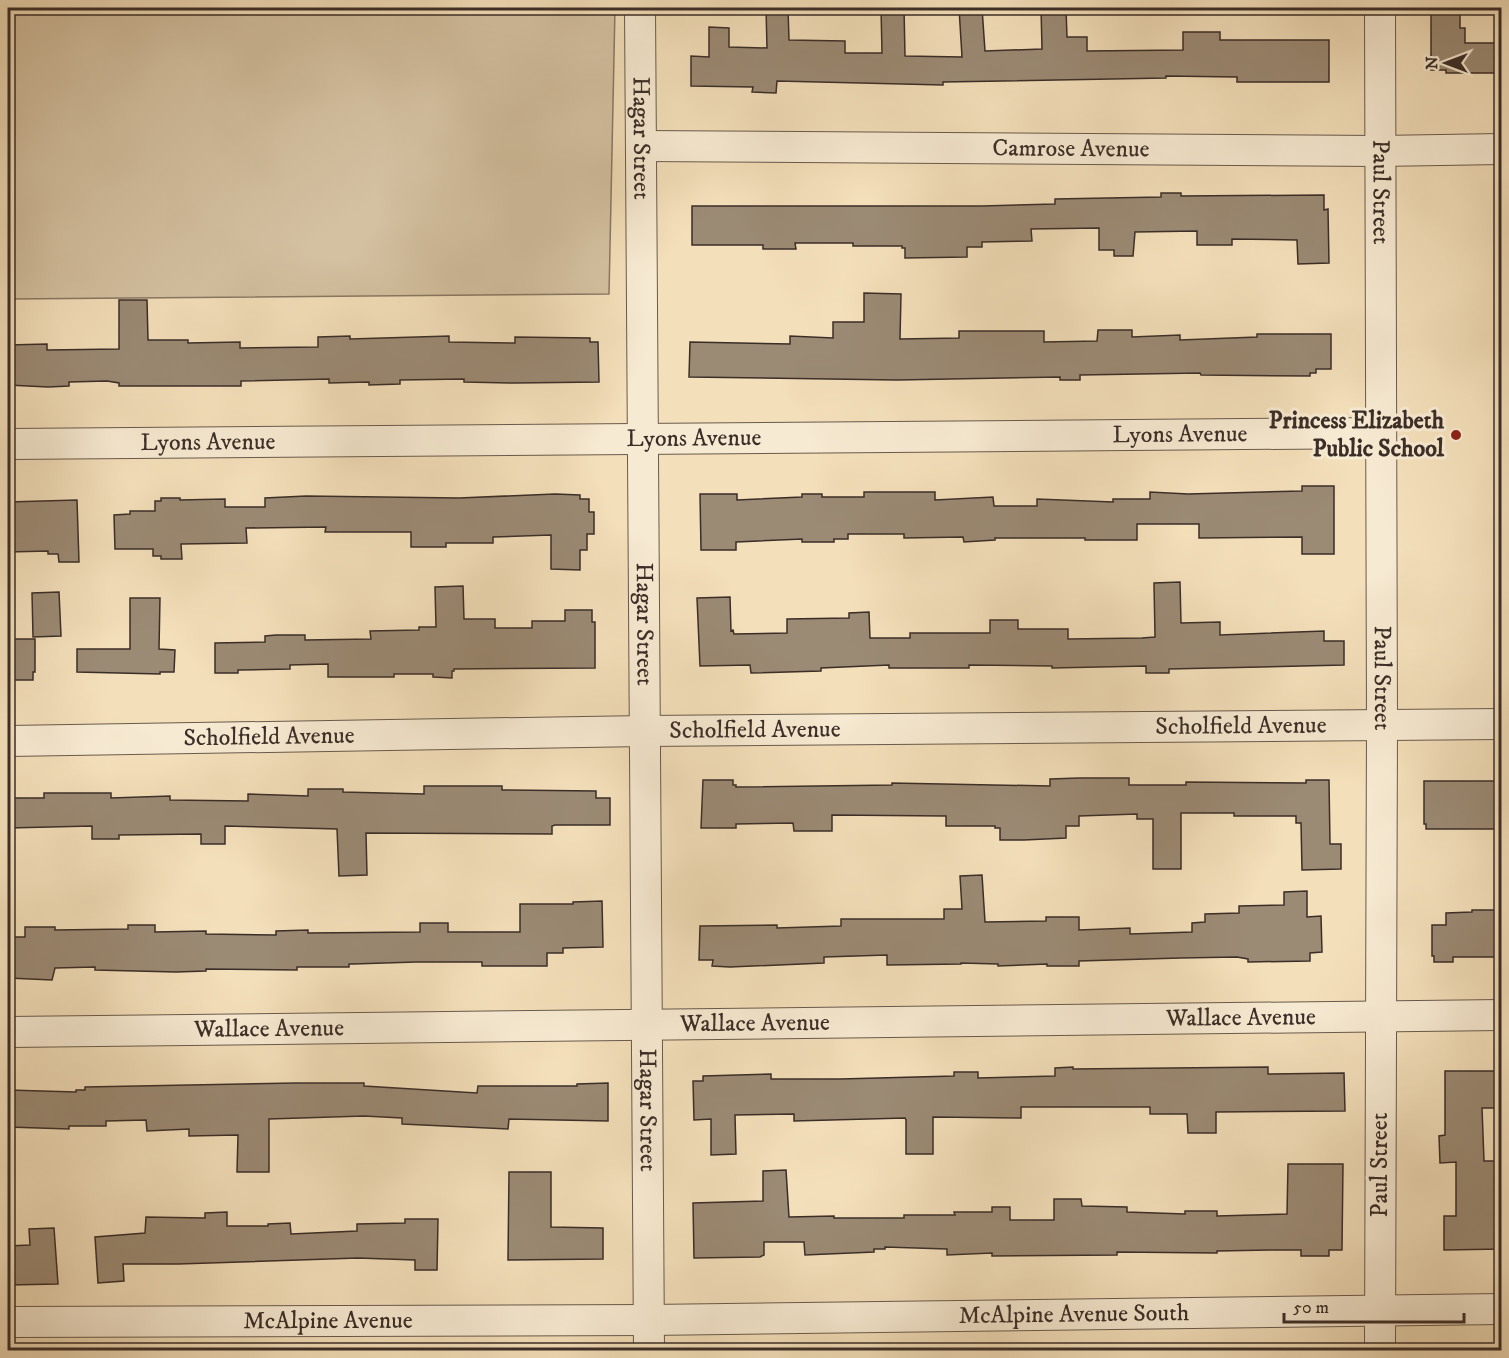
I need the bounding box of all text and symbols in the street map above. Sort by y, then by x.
north arrow [1416,33,1476,93]
text: N [1422,56,1442,70]
street label: Hagar Street [625,76,656,200]
street label: Camrose Avenue [992,133,1150,164]
street label: Paul Street [1365,140,1396,245]
place label: Princess Elizabeth Public School [1269,406,1445,464]
street label: Lyons Avenue [1112,419,1248,450]
street label: Lyons Avenue [626,423,762,454]
street label: Lyons Avenue [140,427,276,458]
marker: Princess Elizabeth Public School [1449,428,1463,442]
street label: Hagar Street [629,562,660,686]
street label: Paul Street [1367,626,1397,731]
street label: Scholfield Avenue [1155,710,1327,742]
street label: Scholfield Avenue [669,714,841,746]
street label: Scholfield Avenue [183,721,355,753]
street label: Wallace Avenue [1165,1002,1316,1034]
street label: Wallace Avenue [679,1008,830,1039]
street label: Wallace Avenue [193,1013,344,1045]
street label: Hagar Street [632,1048,663,1172]
street label: Paul Street [1365,1112,1395,1217]
scale bar [1284,1286,1464,1324]
text: 50 m [1293,1297,1329,1319]
street label: McAlpine Avenue South [958,1298,1190,1331]
street label: McAlpine Avenue [243,1306,413,1336]

